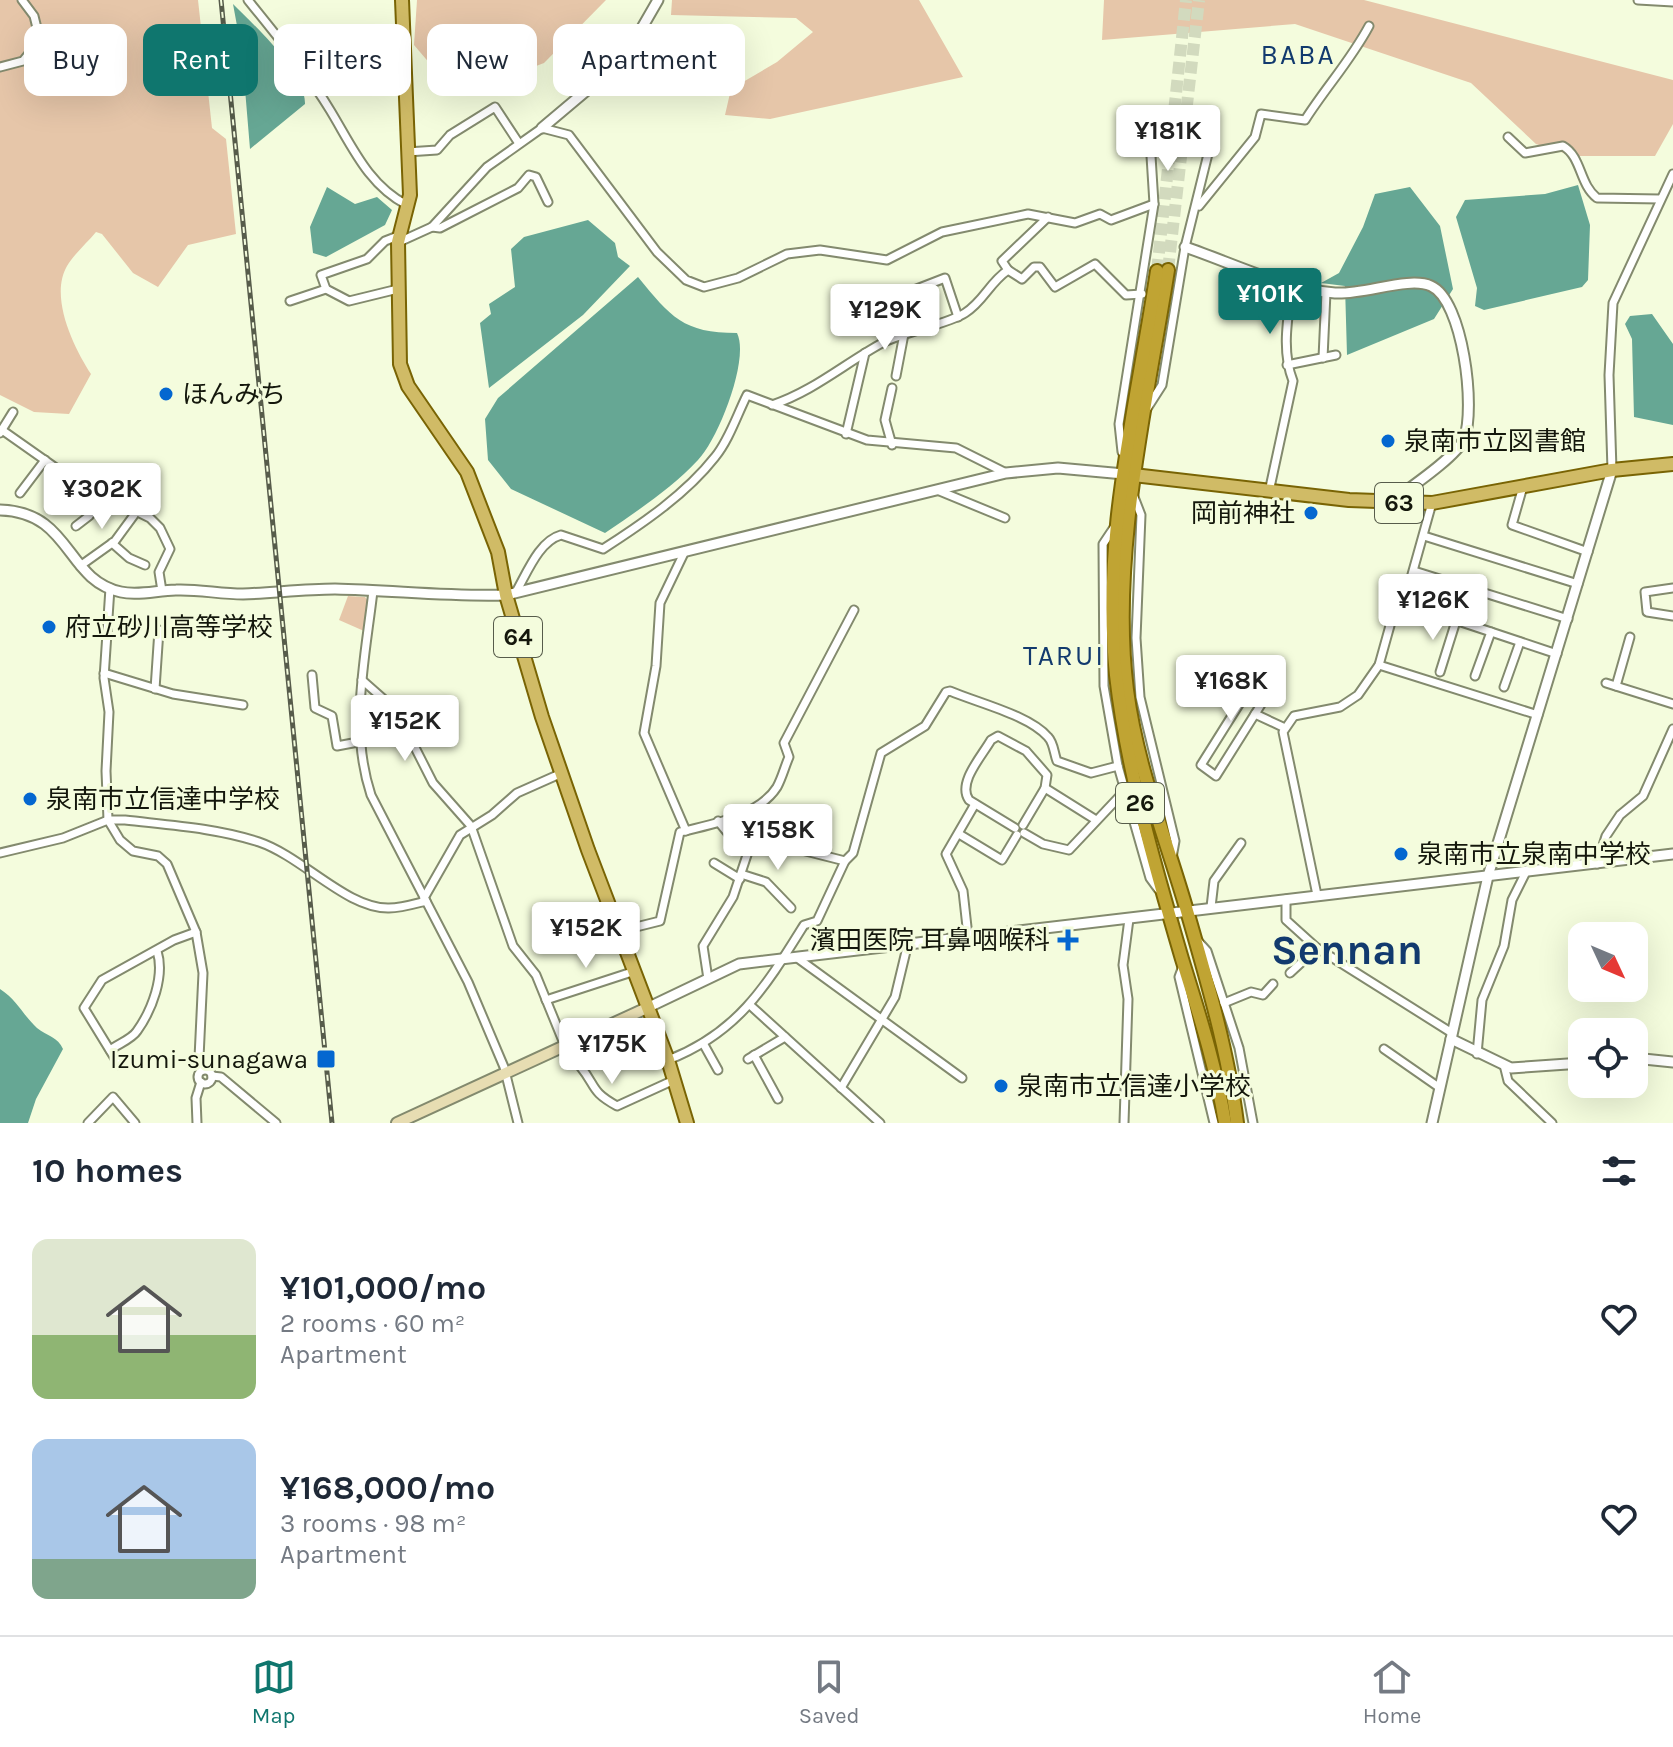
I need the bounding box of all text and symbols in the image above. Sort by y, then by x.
chip: Buy [24,24,127,96]
chip: Rent [143,24,258,96]
chip: Filters [274,24,411,96]
chip: New [427,24,537,96]
chip: Apartment [553,24,745,96]
district label: BABA [1261,38,1335,71]
pin: ¥181K [1112,105,1224,173]
text: ¥181K [1134,115,1202,146]
pin: ¥101K [1214,268,1326,336]
text: ¥101K [1236,278,1304,309]
pin: ¥129K [829,284,941,352]
text: ¥129K [848,294,922,325]
place label: ほんみち [182,379,286,410]
marker: ほんみち [157,385,175,403]
place label: 泉南市立図書館 [1404,426,1586,457]
marker: 泉南市立図書館 [1379,432,1397,450]
pin: ¥302K [46,463,158,531]
text: ¥302K [62,473,142,504]
road number: 63 [1375,483,1423,523]
place label: 岡前神社 [1191,498,1295,529]
marker: 岡前神社 [1302,504,1320,522]
pin: ¥126K [1377,574,1489,642]
text: ¥126K [1396,584,1470,615]
place label: 府立砂川高等学校 [65,612,273,643]
road number: 64 [494,617,542,657]
marker: 府立砂川高等学校 [40,618,58,636]
district label: TARUI [1023,639,1105,672]
pin: ¥168K [1175,655,1287,723]
text: ¥168K [1194,665,1268,696]
pin: ¥152K [349,695,461,763]
text: ¥152K [369,705,441,736]
road number: 26 [1116,783,1164,823]
place label: 泉南市立信達中学校 [46,784,280,815]
marker: 泉南市立信達中学校 [21,790,39,808]
pin: ¥158K [722,804,834,872]
text: ¥158K [741,814,815,845]
place label: 泉南市立泉南中学校 [1417,839,1651,870]
marker: 泉南市立泉南中学校 [1392,845,1410,863]
pin: ¥152K [530,902,642,970]
text: ¥152K [550,912,622,943]
north arrow [1568,922,1648,1002]
map controls [1568,922,1648,1098]
place label: 濱田医院 耳鼻咽喉科 [810,925,1050,956]
district label: Sennan [1271,925,1423,975]
marker: 濱田医院 耳鼻咽喉科 [1057,929,1079,951]
pin: ¥175K [556,1018,668,1086]
button: locate [1568,1018,1648,1098]
text: ¥175K [577,1028,647,1059]
place label: Izumi-sunagawa [110,1044,308,1075]
marker: Izumi-sunagawa [315,1048,337,1070]
place label: 泉南市立信達小学校 [1017,1071,1251,1102]
marker: 泉南市立信達小学校 [992,1077,1010,1095]
icon: filters [1597,1149,1641,1193]
text: 10 homes [32,1151,183,1191]
text: ¥101,000/mo [280,1268,486,1308]
icon: home [96,1271,192,1367]
icon: heart [1597,1297,1641,1341]
text: 2 rooms · 60 m² [280,1308,465,1339]
text: Apartment [280,1339,407,1370]
text: ¥168,000/mo [280,1468,495,1508]
icon: home [96,1471,192,1567]
icon: heart [1597,1497,1641,1541]
text: 3 rooms · 98 m² [280,1508,466,1539]
text: Apartment [280,1539,407,1570]
tab: Map [252,1655,296,1729]
tab: Saved [799,1655,860,1729]
tab: Home [1363,1655,1421,1729]

